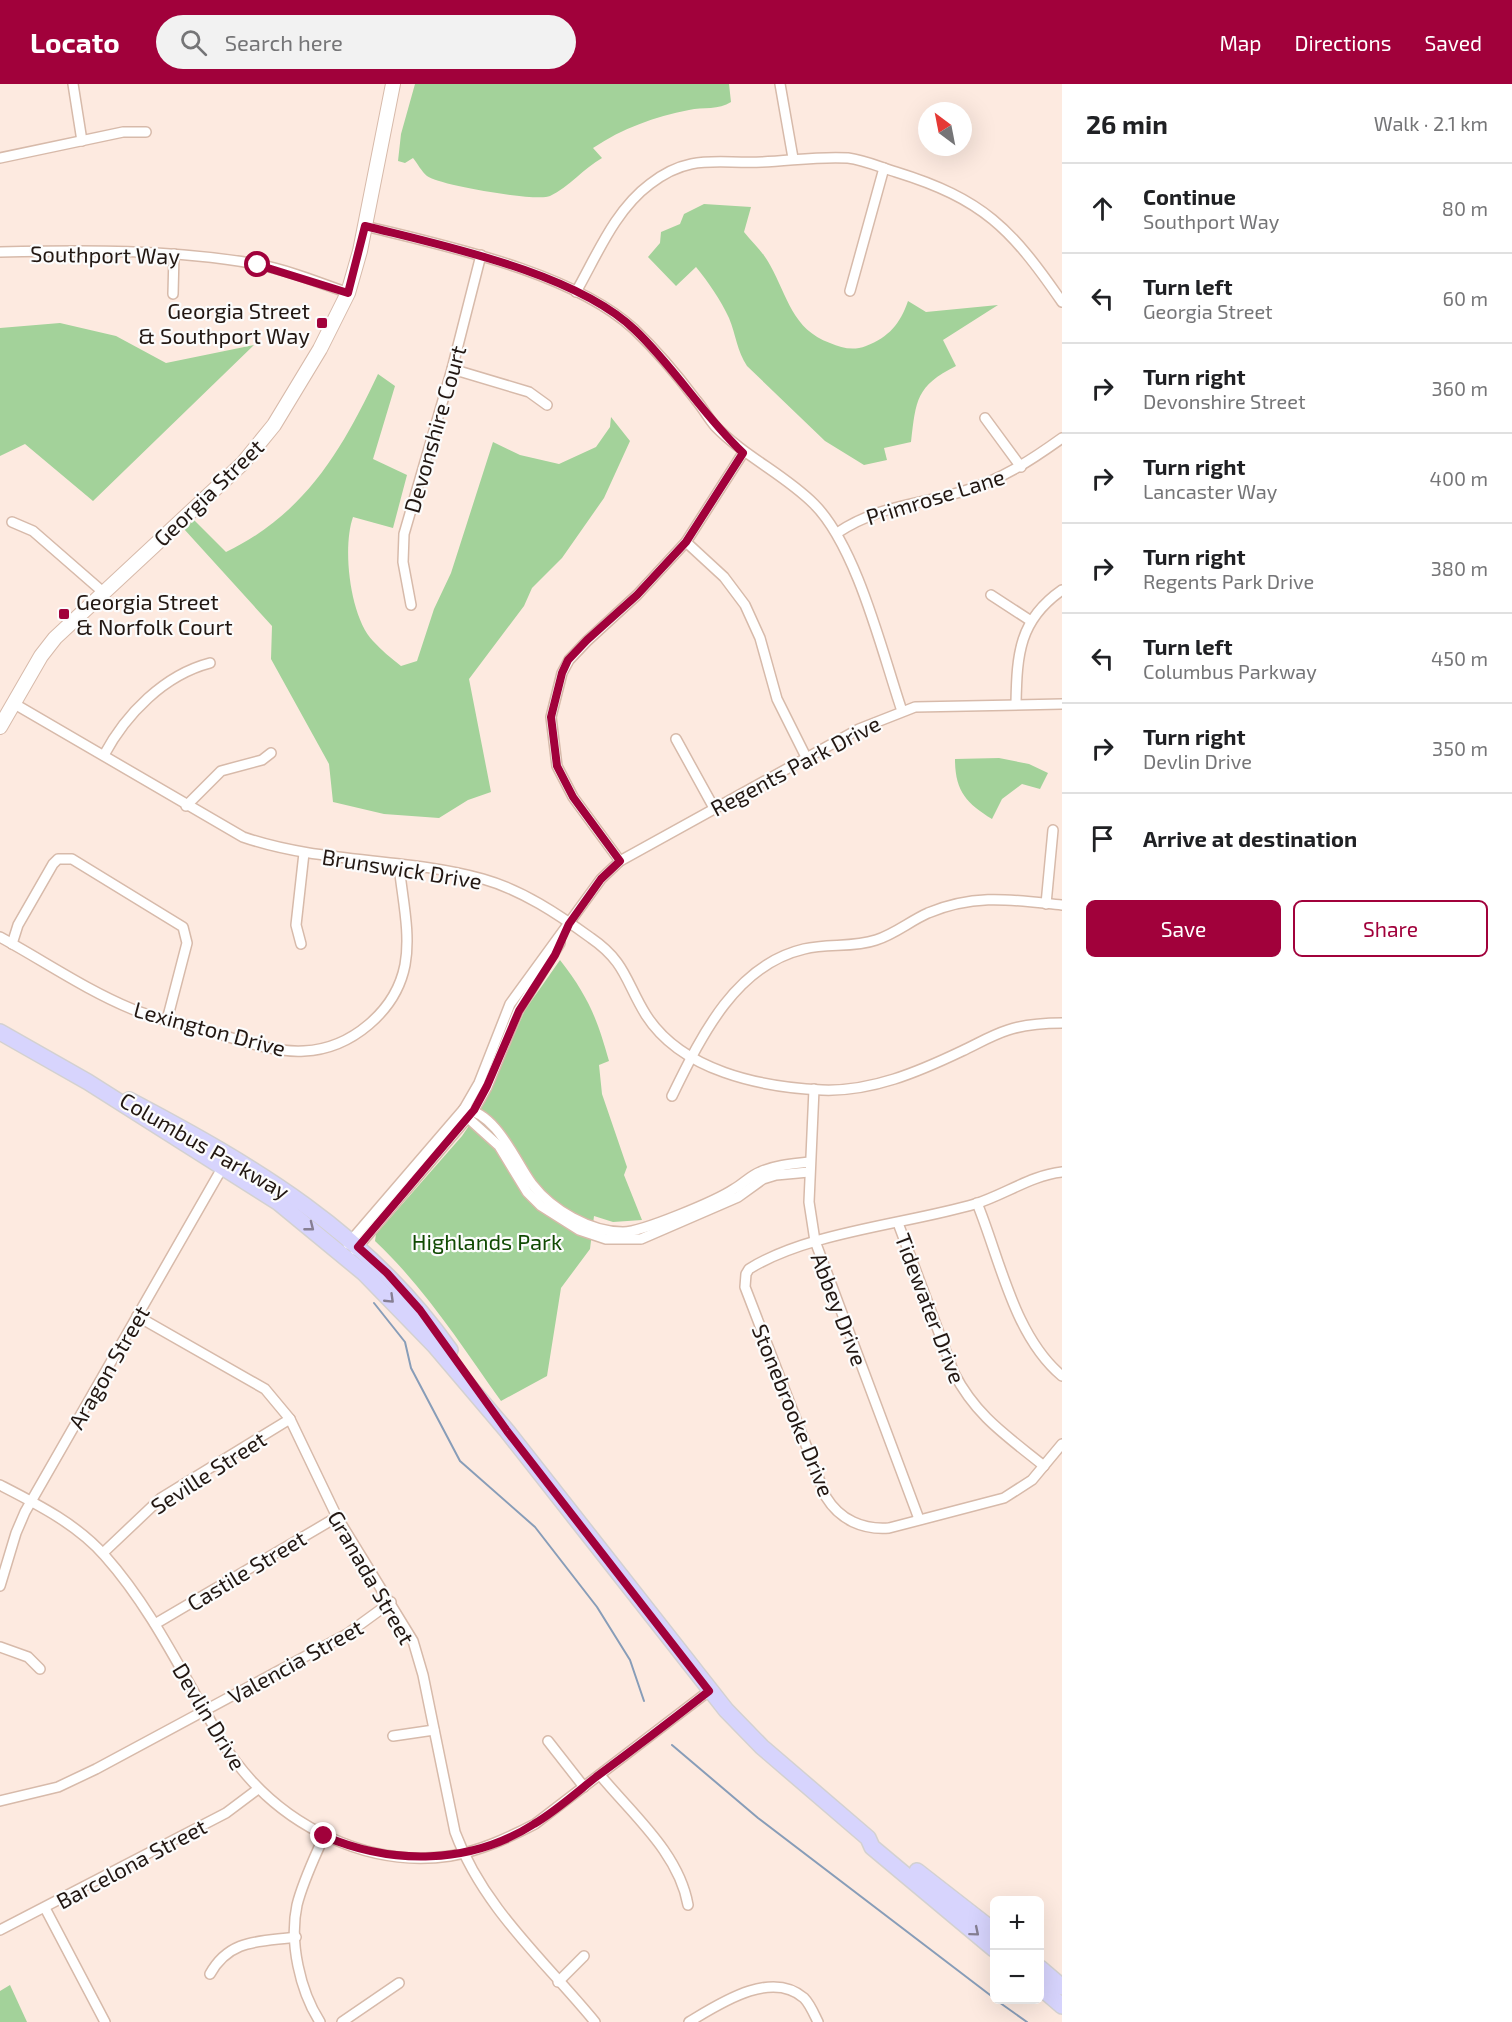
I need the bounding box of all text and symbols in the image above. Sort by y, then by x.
search box [156,15,576,69]
text: Locato [30,25,120,59]
icon: search [177,26,210,59]
text: Search here [225,29,343,55]
text: Map [1219,30,1262,55]
text: Directions [1295,30,1391,55]
text: Saved [1424,30,1482,55]
north arrow [918,102,972,156]
text: 26 min [1086,108,1168,139]
text: Walk · 2.1 km [1374,111,1488,135]
text: Continue [1143,183,1236,209]
icon: ahead [1086,192,1119,225]
text: 80 m [1442,196,1488,220]
text: Southport Way [1143,209,1279,233]
street label: Southport Way [30,240,181,268]
route start [244,251,270,277]
text: Turn left [1143,273,1232,299]
icon: left [1086,282,1119,315]
text: 60 m [1443,286,1488,310]
place label: Georgia Street & Southport Way [138,297,310,348]
text: Georgia Street [1143,299,1273,323]
marker: Georgia Street & Southport Way [315,316,329,330]
street label: Devonshire Court [398,342,470,516]
text: Turn right [1143,363,1245,389]
icon: right [1086,372,1119,405]
text: 360 m [1431,376,1488,400]
text: Devonshire Street [1143,389,1306,413]
street label: Georgia Street [148,433,268,551]
text: Turn right [1143,453,1245,479]
icon: right [1086,462,1119,495]
street label: Primrose Lane [863,463,1007,529]
text: 400 m [1430,466,1488,490]
text: Lancaster Way [1143,479,1277,503]
text: Turn right [1143,543,1245,569]
icon: right [1086,552,1119,585]
text: 380 m [1431,556,1488,580]
text: Regents Park Drive [1143,569,1314,593]
place label: Georgia Street & Norfolk Court [76,588,233,639]
marker: Georgia Street & Norfolk Court [57,607,71,621]
text: Turn left [1143,633,1232,659]
icon: left [1086,642,1119,675]
text: 450 m [1431,646,1488,670]
text: Columbus Parkway [1143,659,1317,683]
street label: Regents Park Drive [706,709,884,821]
text: Turn right [1143,723,1245,749]
icon: right [1086,732,1119,765]
text: 350 m [1432,736,1488,760]
text: Devlin Drive [1143,749,1252,773]
icon: arrive [1086,822,1119,855]
text: Arrive at destination [1143,825,1357,851]
street label: Brunswick Drive [320,843,484,893]
button: Save [1086,900,1281,957]
button: Share [1293,900,1488,957]
street label: Lexington Drive [131,995,289,1061]
street label: Columbus Parkway [116,1086,295,1204]
one-way arrow [303,1220,314,1231]
park label: Highlands Park [412,1228,562,1254]
street label: Tidewater Drive [890,1229,972,1387]
street label: Abbey Drive [807,1249,873,1369]
one-way arrow [382,1291,393,1302]
street label: Aragon Street [62,1301,154,1433]
street label: Stonebrooke Drive [748,1320,840,1500]
street label: Seville Street [146,1425,270,1519]
street label: Granada Street [323,1505,421,1649]
street label: Castile Street [182,1524,310,1616]
street label: Valencia Street [223,1613,367,1709]
street label: Devlin Drive [168,1658,252,1774]
street label: Barcelona Street [51,1812,211,1914]
route end [310,1822,336,1848]
map controls [990,1896,1044,2004]
button: + [990,1896,1044,1950]
one-way arrow [968,1925,979,1936]
button: − [990,1950,1044,2004]

